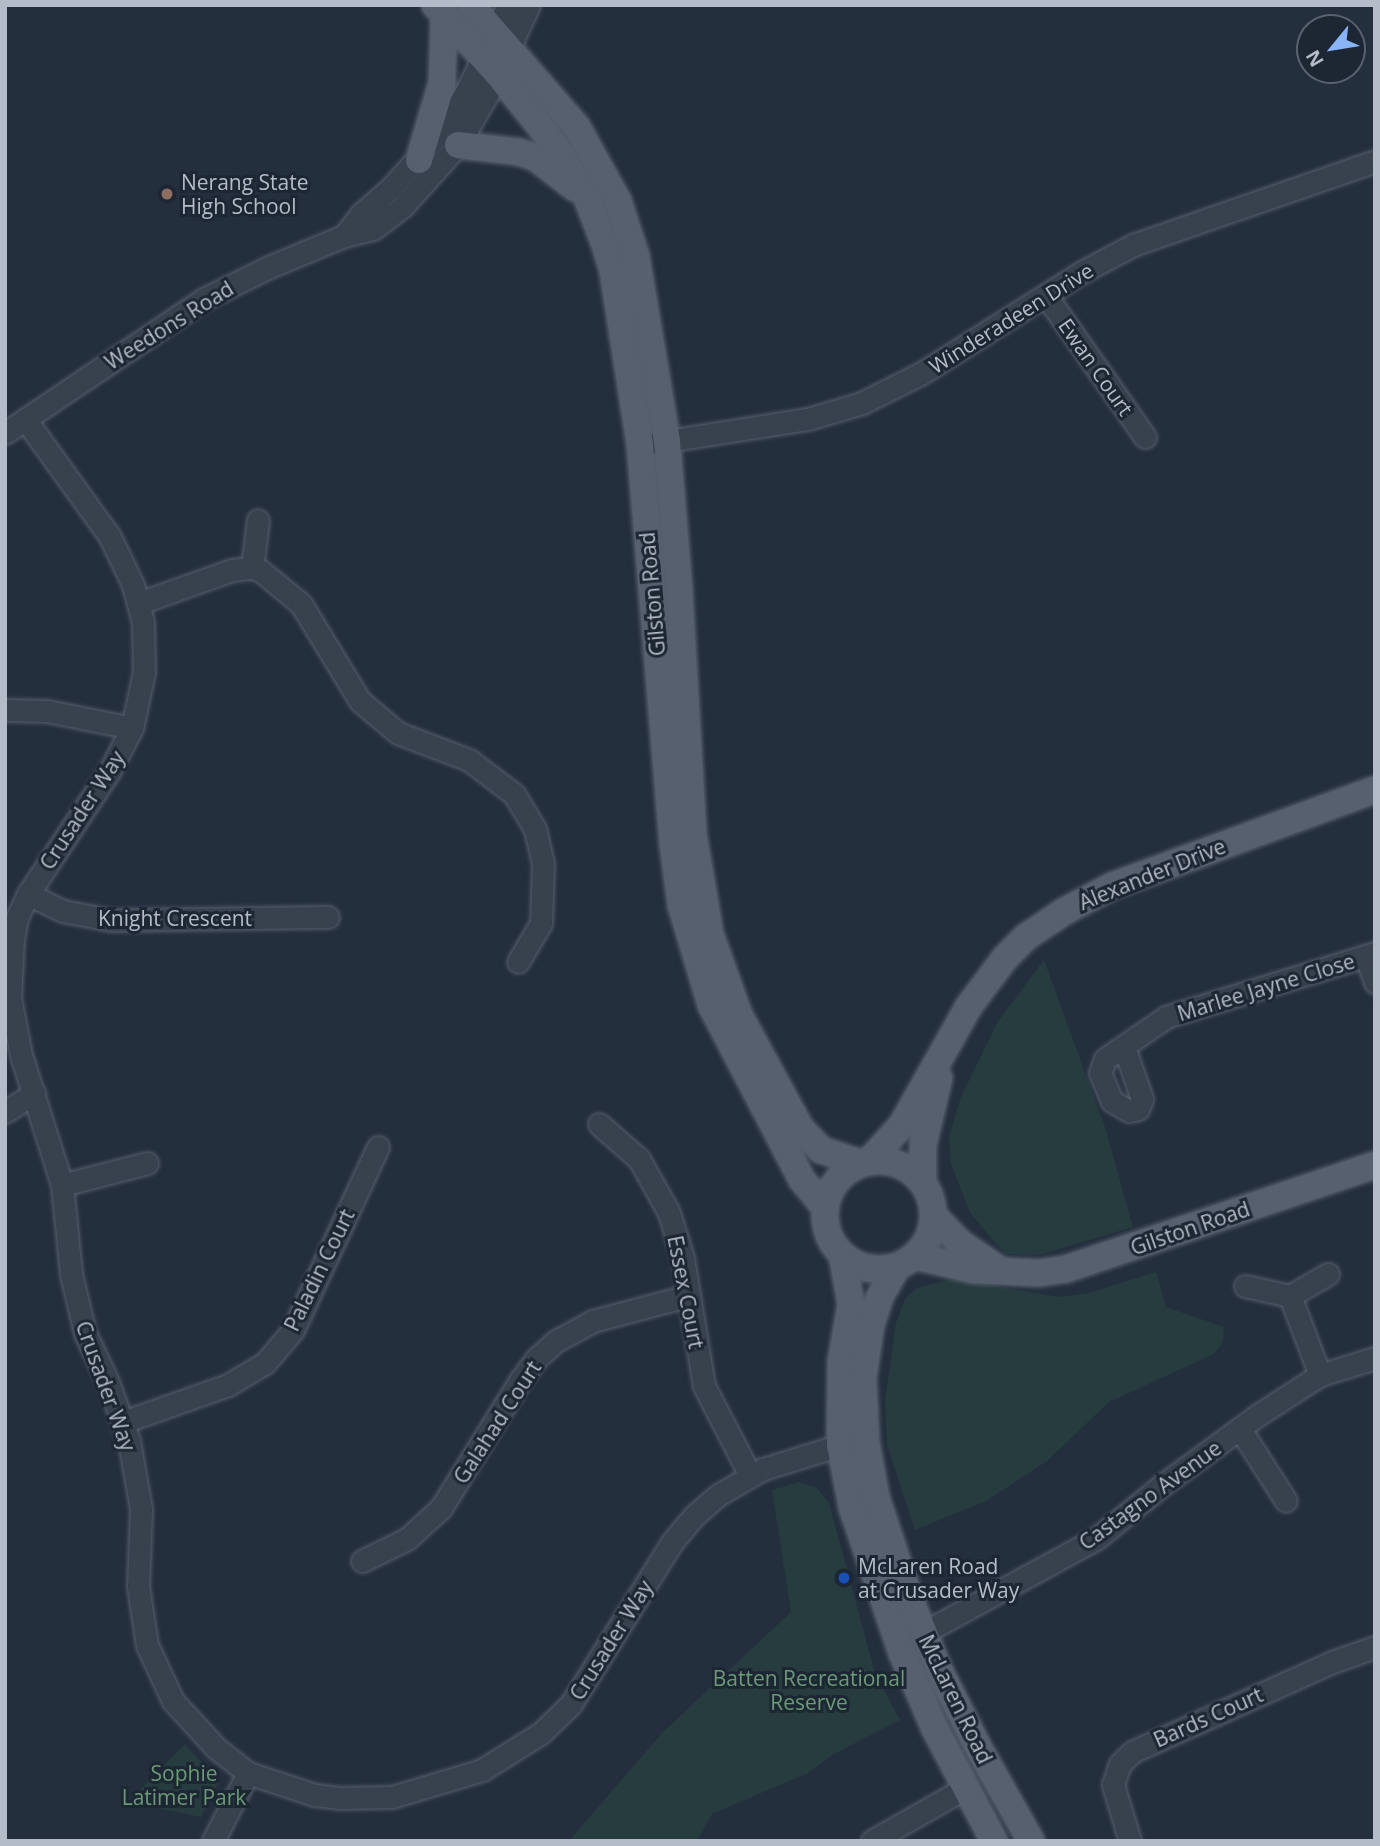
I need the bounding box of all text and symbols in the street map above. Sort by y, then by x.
north arrow [1296,14,1366,84]
text: N [1299,45,1330,72]
place label: Nerang State High School [181,169,309,219]
marker: Nerang State High School [159,186,175,202]
street label: Winderadeen Drive [924,257,1098,379]
street label: Weedons Road [100,275,238,375]
street label: Ewan Court [1053,314,1139,420]
street label: Gilston Road [634,531,670,657]
street label: Crusader Way [34,746,130,874]
street label: Alexander Drive [1075,833,1229,915]
street label: Knight Crescent [98,905,252,931]
street label: Marlee Jayne Close [1174,948,1358,1026]
street label: Gilston Road [1127,1196,1253,1260]
street label: Paladin Court [279,1205,359,1335]
street label: Essex Court [663,1233,709,1351]
street label: Crusader Way [71,1317,141,1455]
street label: Galahad Court [448,1356,546,1488]
street label: Castagno Avenue [1074,1435,1226,1555]
place label: McLaren Road at Crusader Way [858,1553,1019,1603]
marker: McLaren Road at Crusader Way [836,1570,852,1586]
street label: Crusader Way [564,1575,658,1705]
street label: McLaren Road [914,1630,998,1768]
park label: Batten Recreational Reserve [713,1665,905,1715]
street label: Bards Court [1149,1682,1267,1752]
park label: Sophie Latimer Park [122,1760,246,1810]

